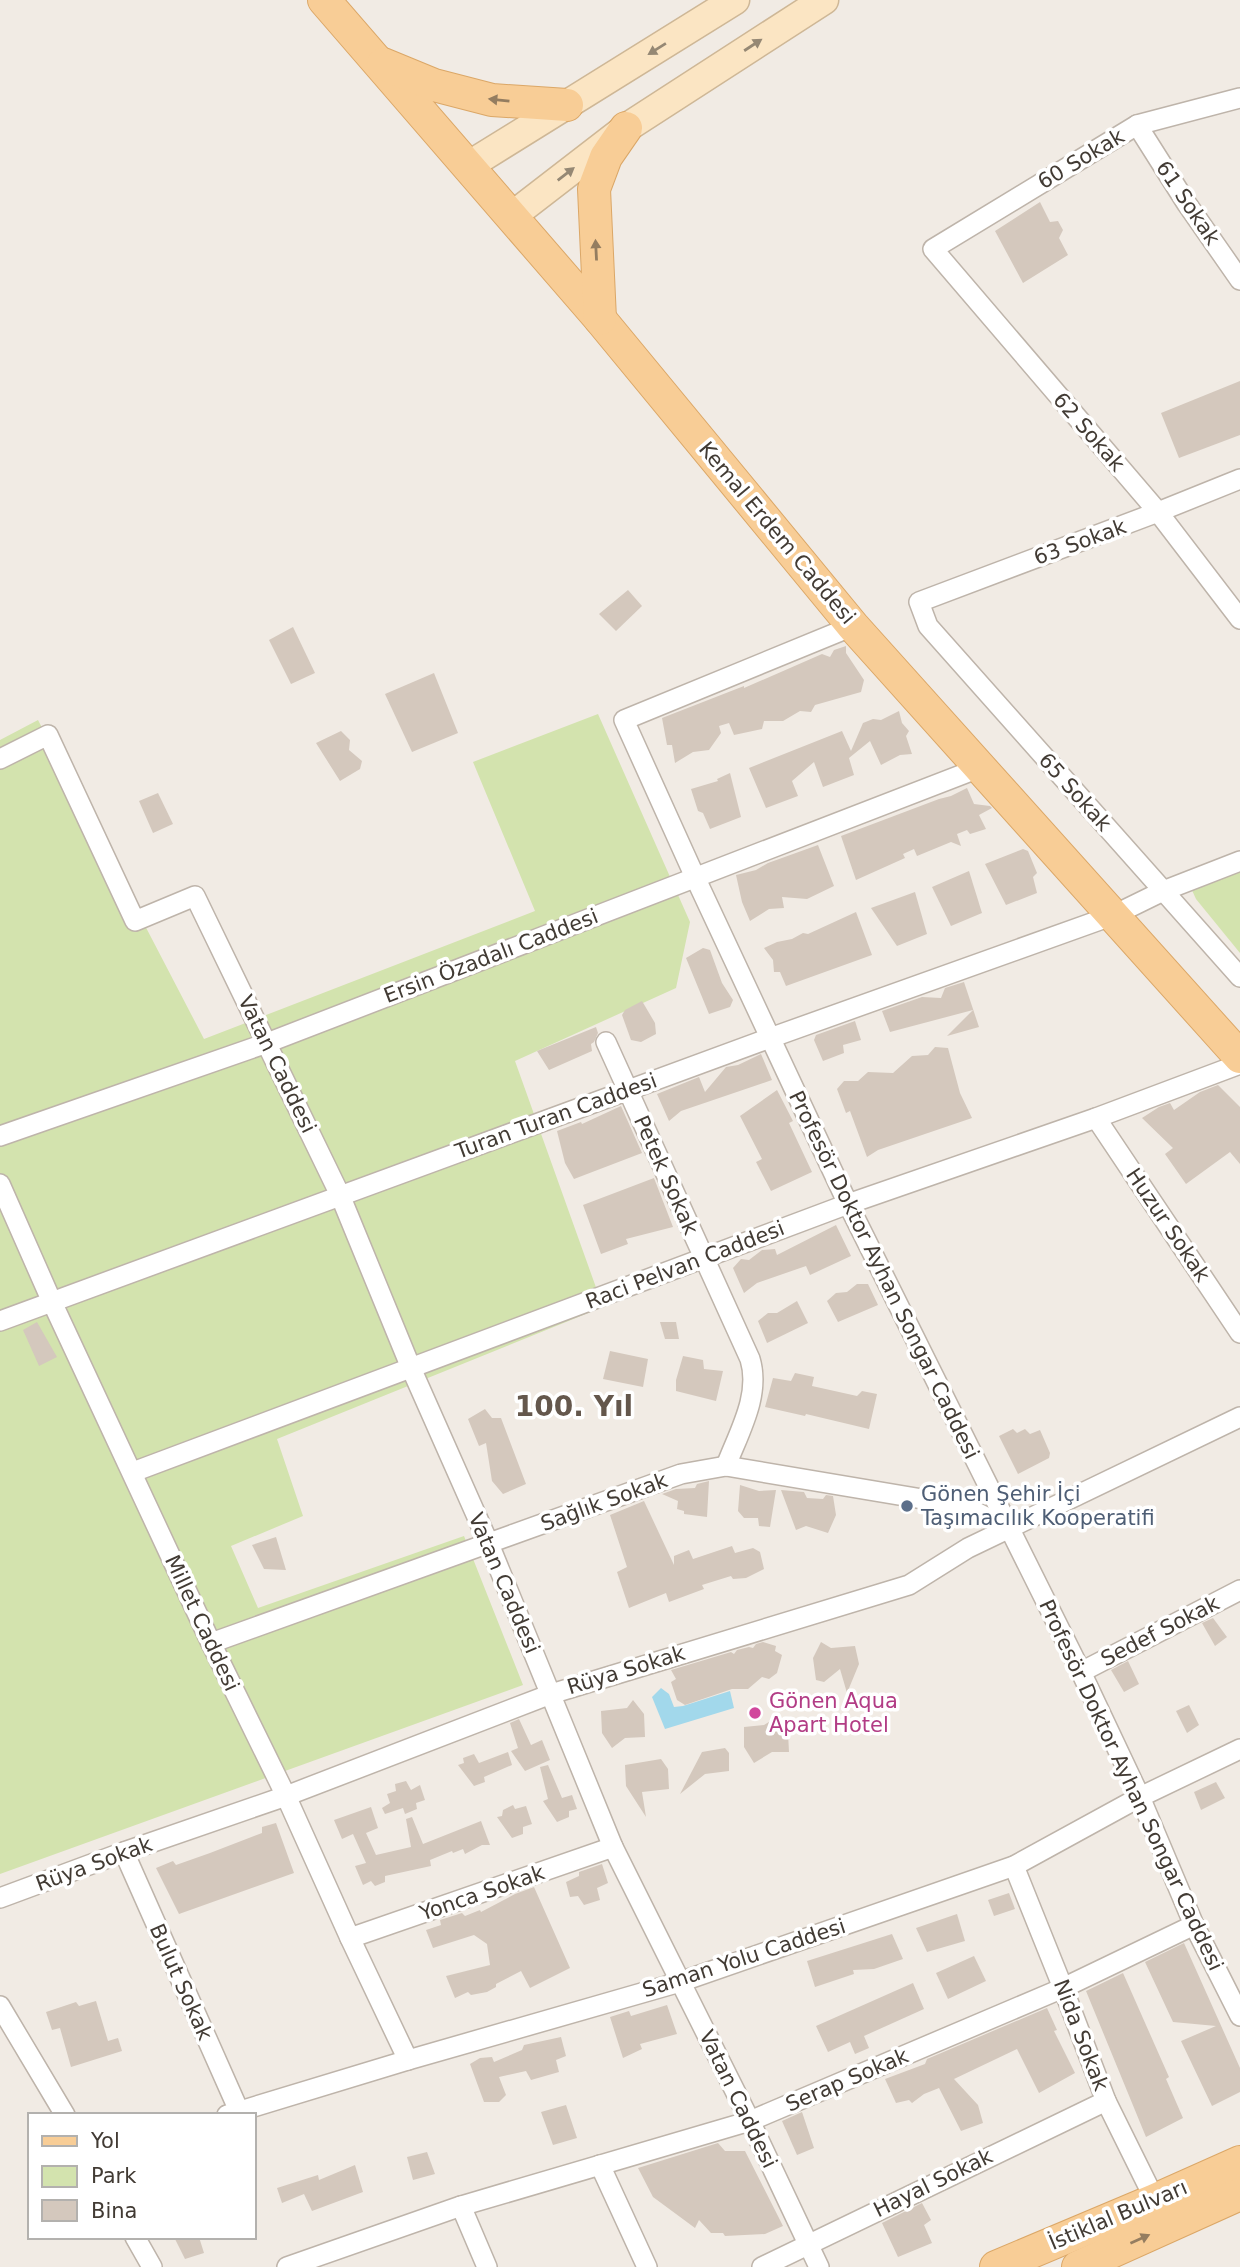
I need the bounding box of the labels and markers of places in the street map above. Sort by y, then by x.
place label: Gönen Şehir İçi Taşımacılık Kooperatifi [920,1481,1155,1530]
marker: Gönen Şehir İçi Taşımacılık Kooperatifi [899,1498,915,1514]
place label: Gönen Aqua Apart Hotel [769,1689,898,1737]
marker: Gönen Aqua Apart Hotel [747,1705,763,1721]

